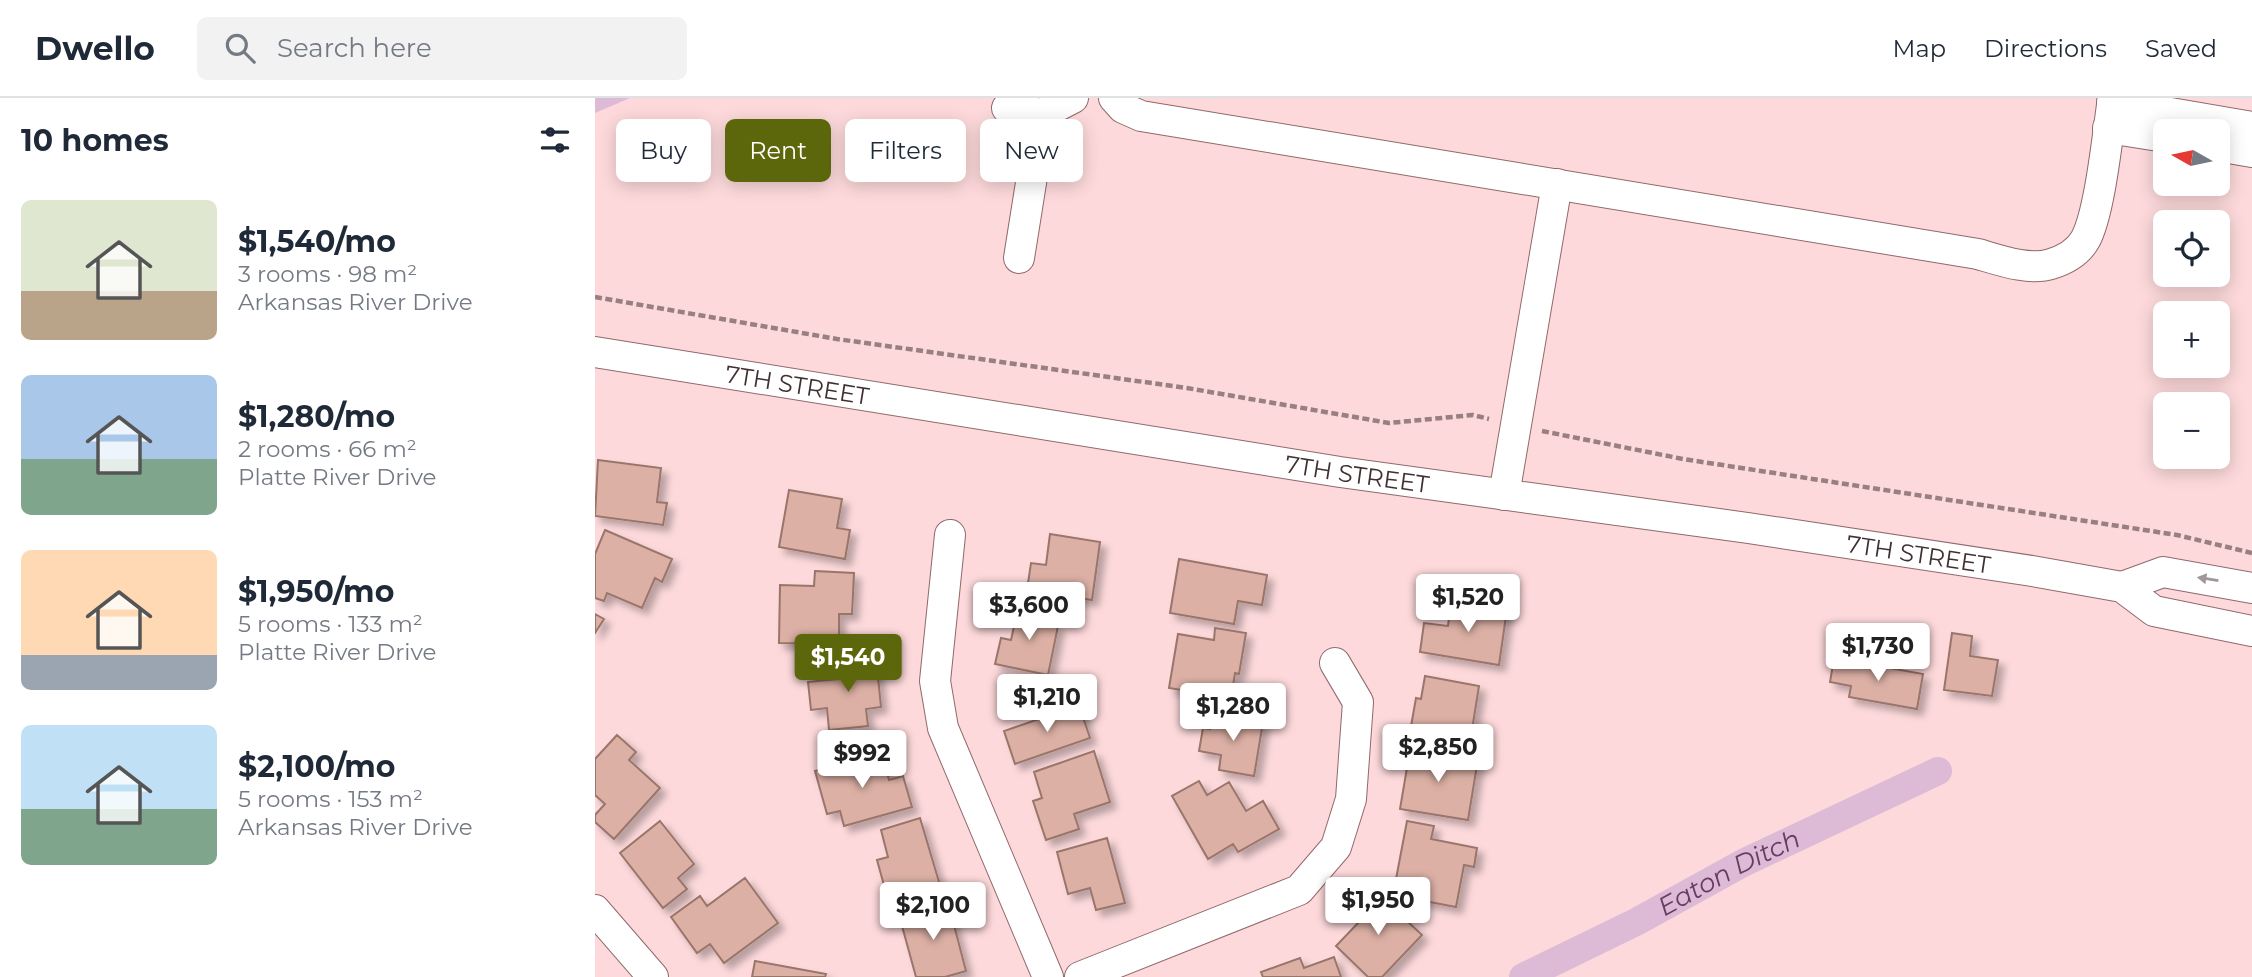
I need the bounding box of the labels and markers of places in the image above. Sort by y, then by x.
pin: $1,520 [1411,574,1525,634]
pin: $3,600 [972,582,1086,642]
pin: $1,730 [1821,624,1935,683]
pin: $1,540 [791,634,905,694]
pin: $1,210 [990,674,1104,734]
pin: $1,280 [1176,684,1290,743]
pin: $2,850 [1381,724,1495,784]
pin: $992 [821,730,903,790]
pin: $1,950 [1321,878,1435,937]
pin: $2,100 [876,882,990,942]

